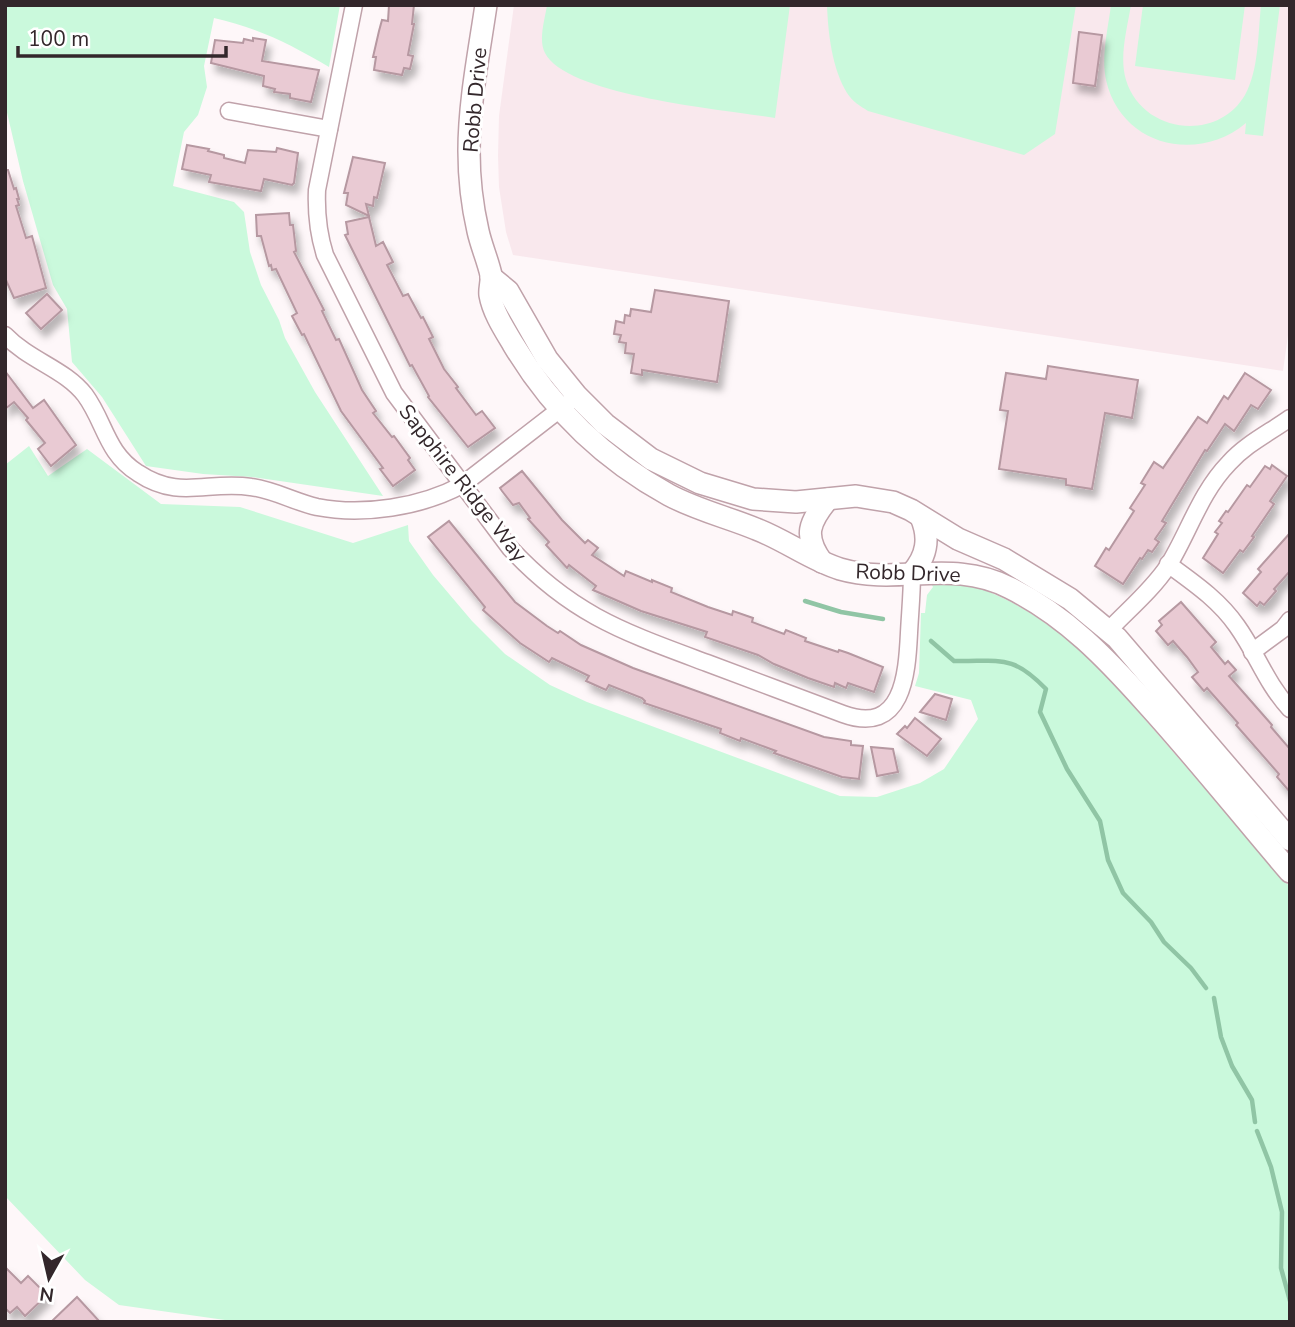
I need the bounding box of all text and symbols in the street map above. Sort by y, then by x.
scale bar [18,14,226,58]
text: 100 m [28,25,89,53]
street label: Robb Drive [456,46,494,154]
street label: Sapphire Ridge Way [393,398,534,568]
street label: Robb Drive [855,557,961,589]
north arrow [14,1243,84,1313]
text: N [38,1280,56,1308]

